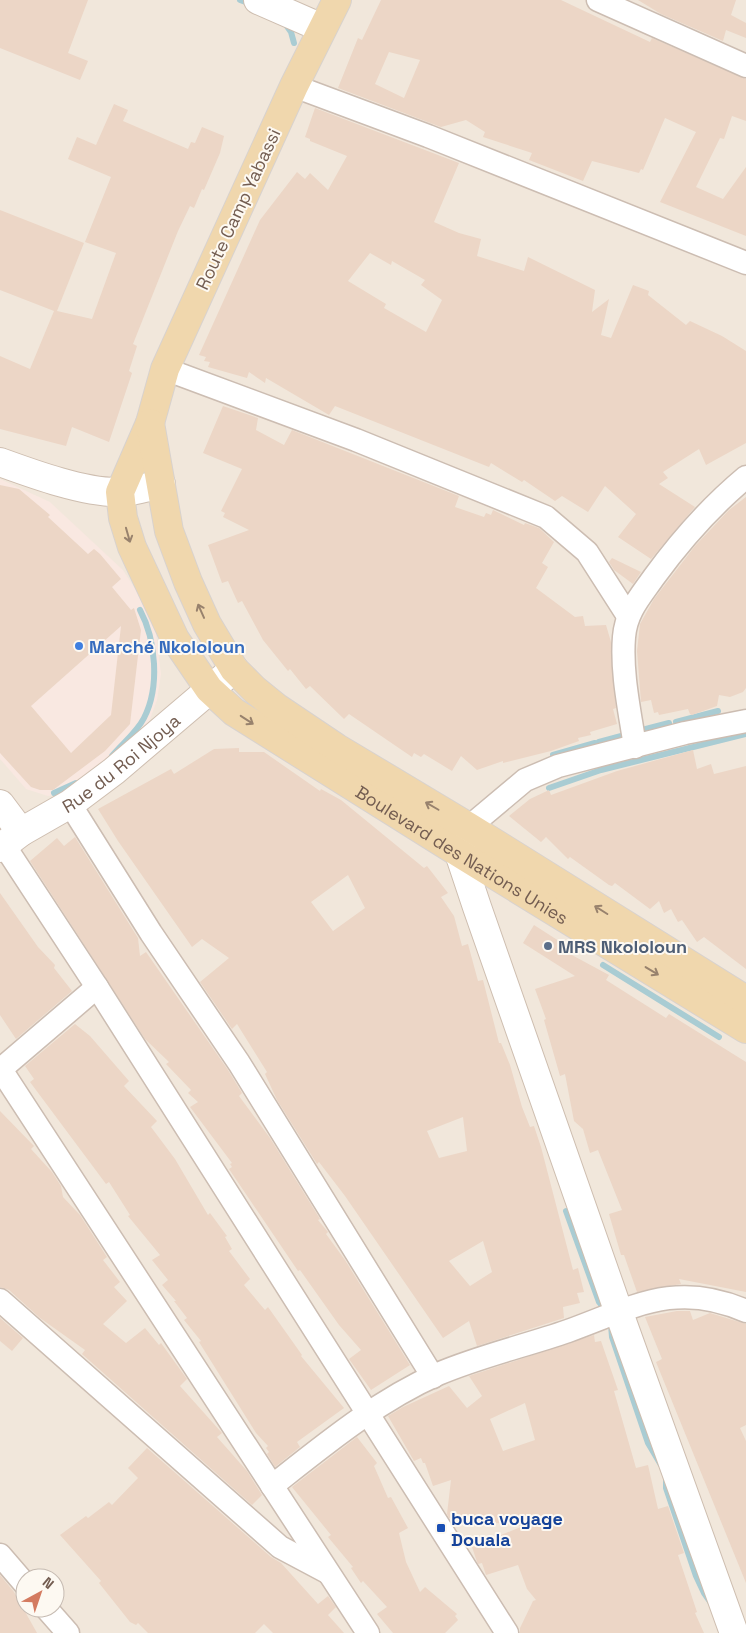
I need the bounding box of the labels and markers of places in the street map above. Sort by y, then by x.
place label: Marché Nkololoun [89,635,245,658]
marker: Marché Nkololoun [73,640,85,652]
place label: MRS Nkololoun [558,935,687,958]
marker: MRS Nkololoun [542,940,554,952]
place label: buca voyage Douala [451,1507,563,1551]
marker: buca voyage Douala [435,1522,447,1534]

